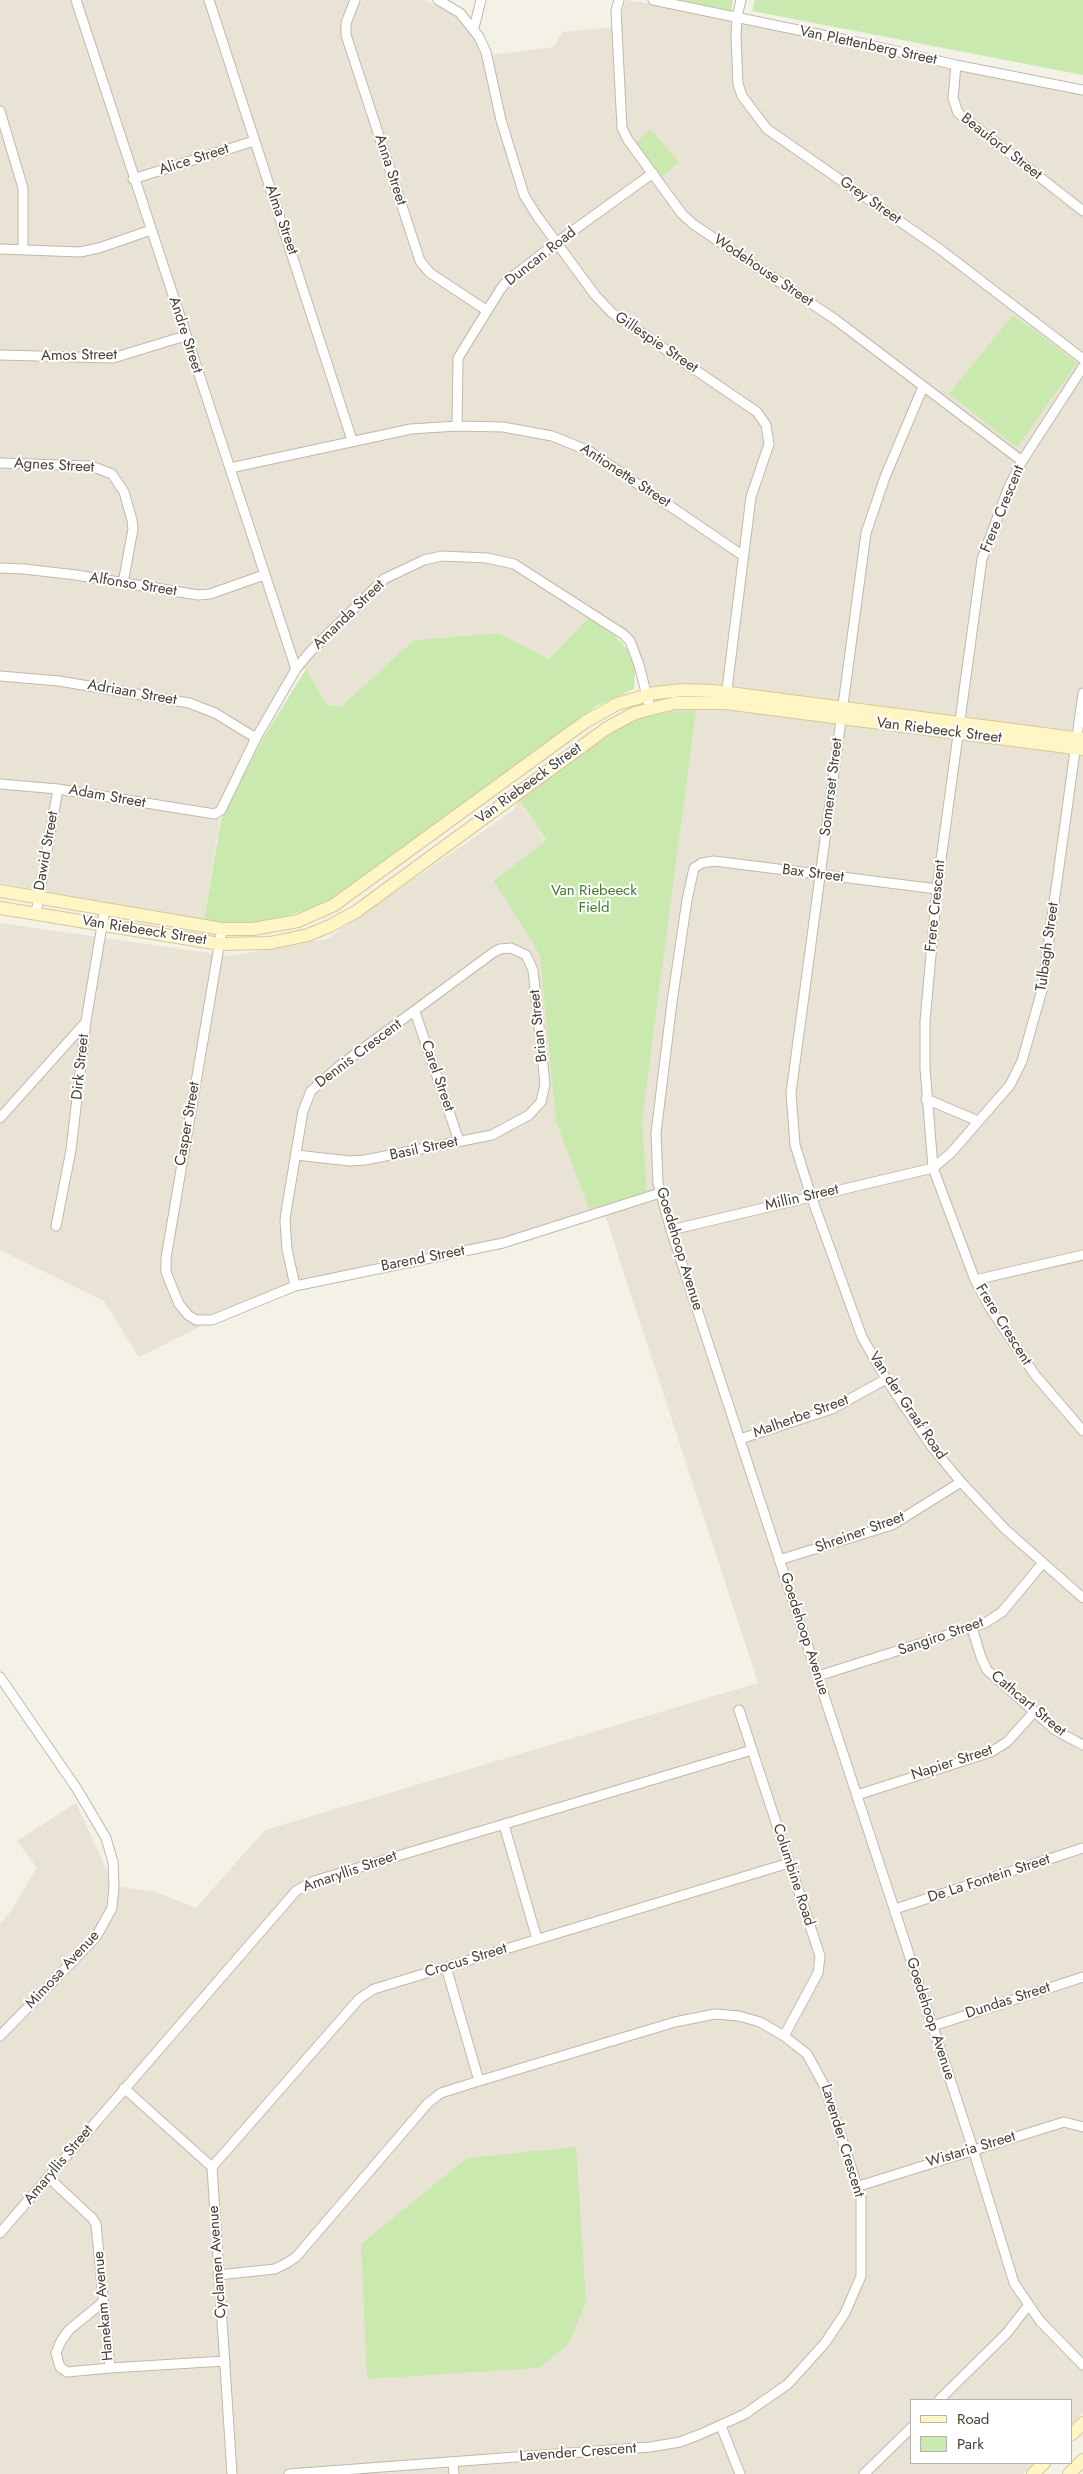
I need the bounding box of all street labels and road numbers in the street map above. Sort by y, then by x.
street label: Van Plettenberg Street [798,23,938,69]
street label: Beauford Street [957,110,1045,184]
street label: Anna Street [370,132,410,208]
street label: Alice Street [157,140,231,180]
street label: Grey Street [836,173,904,229]
street label: Alma Street [261,183,301,257]
street label: Duncan Road [502,224,580,290]
street label: Wodehouse Street [710,231,816,311]
street label: Andre Street [164,295,206,375]
street label: Gillespie Street [611,309,701,377]
street label: Amos Street [41,346,117,366]
street label: Antionette Street [576,440,674,512]
street label: Agnes Street [13,455,95,477]
street label: Frere Crescent [977,463,1029,555]
street label: Alfonso Street [88,569,178,601]
street label: Amanda Street [309,576,389,654]
street label: Adriaan Street [86,676,178,710]
street label: Van Riebeeck Street [875,714,1003,748]
street label: Somerset Street [817,737,847,837]
street label: Van Riebeeck Street [473,740,585,828]
street label: Adam Street [67,781,147,813]
street label: Dawid Street [31,810,63,892]
street label: Frere Crescent [922,859,950,953]
street label: Bax Street [781,861,845,887]
street label: Tulbagh Street [1033,901,1063,993]
street label: Van Riebeeck Street [80,912,208,950]
street label: Brian Street [526,989,552,1063]
street label: Dennis Crescent [312,1016,406,1092]
street label: Dirk Street [69,1033,93,1101]
street label: Carel Street [416,1038,458,1114]
street label: Casper Street [172,1080,204,1168]
street label: Basil Street [388,1133,460,1165]
street label: Millin Street [763,1181,841,1215]
street label: Goedehoop Avenue [652,1185,706,1313]
street label: Barend Street [380,1242,466,1276]
street label: Frere Crescent [971,1281,1035,1369]
street label: Van der Graaf Road [864,1349,950,1463]
street label: Malherbe Street [751,1391,851,1443]
street label: Shreiner Street [813,1509,907,1557]
street label: Goedehoop Avenue [776,1570,832,1698]
street label: Sangiro Street [896,1614,986,1660]
street label: Cathcart Street [987,1667,1069,1741]
street label: Napier Street [909,1741,995,1785]
street label: Columbine Road [768,1822,818,1928]
street label: Amaryllis Street [301,1848,399,1896]
street label: De La Fontein Street [926,1851,1052,1907]
street label: Mimosa Avenue [22,1927,104,2013]
street label: Crocus Street [423,1940,509,1982]
street label: Goedehoop Avenue [902,1955,958,2083]
street label: Dundas Street [963,1979,1053,2023]
street label: Lavender Crescent [816,2082,868,2200]
street label: Amaryllis Street [21,2122,97,2208]
street label: Wistaria Street [924,2128,1018,2172]
street label: Cyclamen Avenue [205,2205,231,2319]
street label: Hanekam Avenue [90,2250,118,2362]
street label: Lavender Crescent [519,2440,637,2466]

